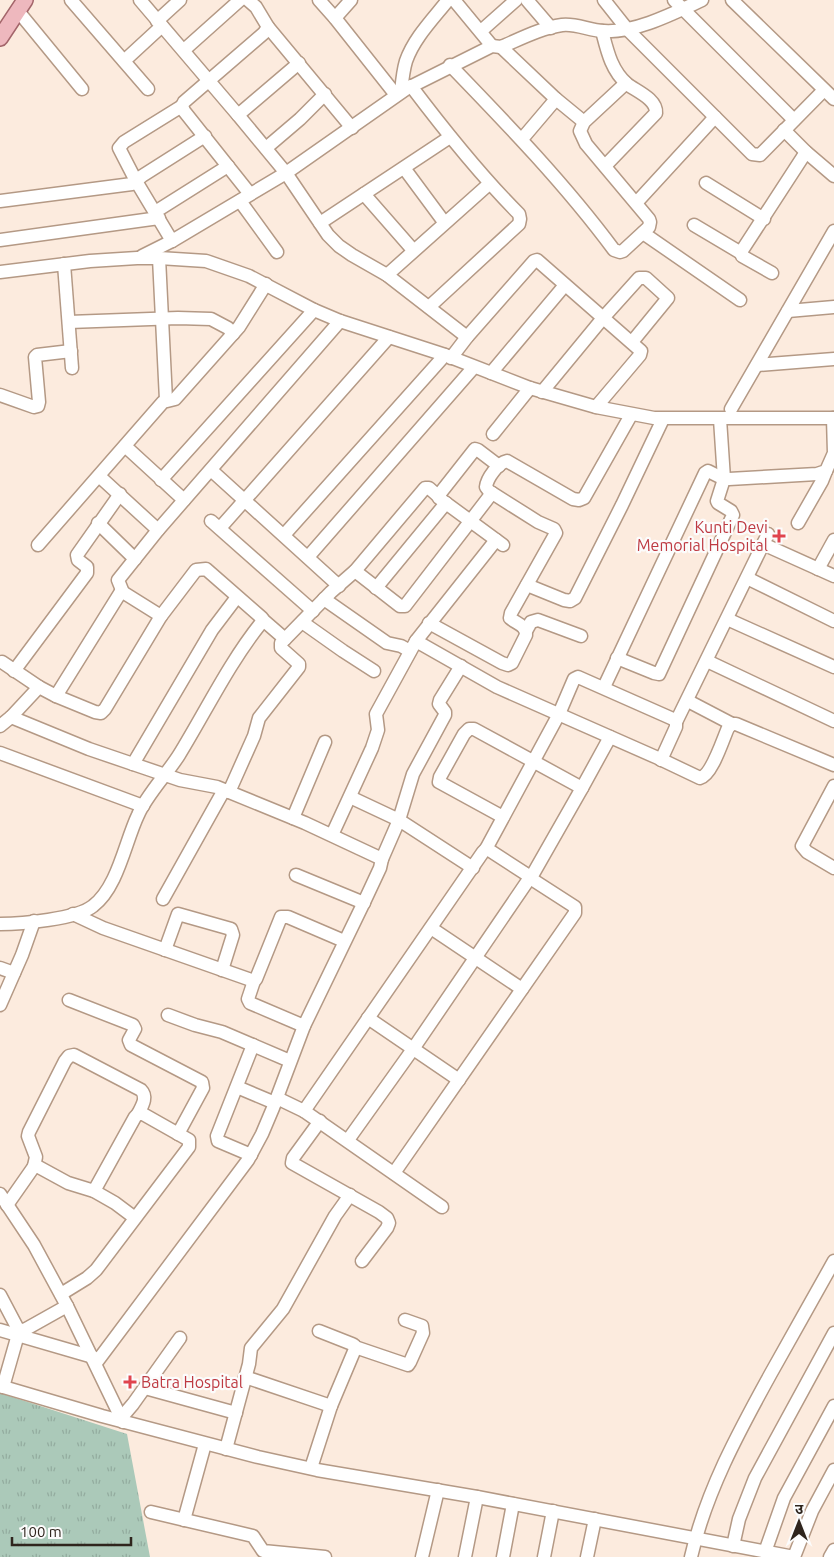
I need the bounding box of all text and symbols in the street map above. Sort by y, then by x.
place label: Kunti Devi Memorial Hospital [637,518,768,554]
marker: Kunti Devi Memorial Hospital [772,529,786,543]
place label: Batra Hospital [141,1373,243,1391]
marker: Batra Hospital [123,1375,137,1389]
north arrow [774,1497,824,1547]
text: उ [795,1501,804,1517]
scale bar [12,1514,131,1546]
text: 100 m [20,1523,62,1540]

